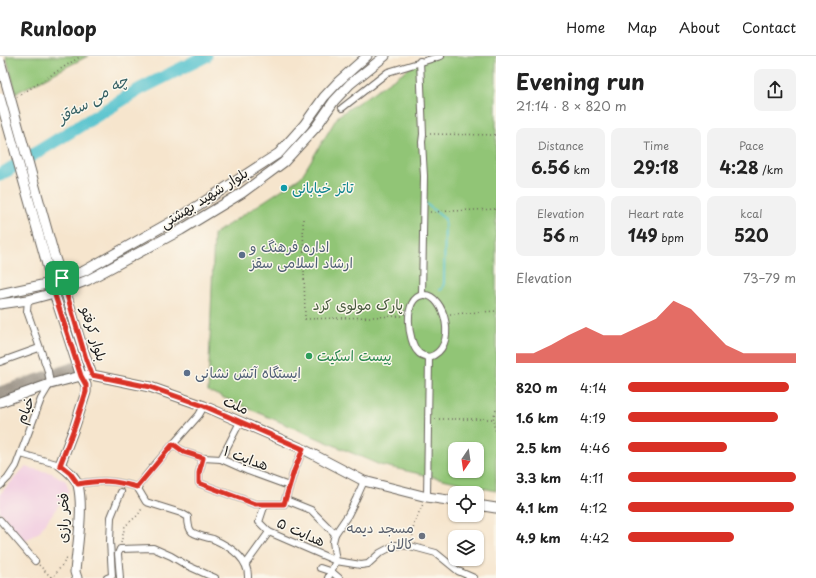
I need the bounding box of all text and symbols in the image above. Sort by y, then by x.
text: Runloop [20,14,97,42]
text: Home [566,17,605,38]
text: Map [627,17,657,38]
text: About [679,17,720,38]
text: Contact [742,17,796,38]
text: Evening run [516,64,645,97]
water label: چە می سەقز [51,67,133,129]
button: share [754,69,796,111]
text: 21:14 · 8 × 820 m [516,96,627,115]
text: Distance [538,137,584,154]
text: Time [643,137,669,154]
text: Pace [739,137,764,154]
text: 6.56 [531,154,570,180]
text: 29:18 [633,154,679,180]
text: 4:28 [719,154,759,180]
text: km [570,161,590,178]
text: /km [759,161,783,178]
street label: بلوار شهید بهشتی [156,162,252,233]
place label: تاتر خیابانی [292,177,355,198]
marker: تاتر خیابانی [279,183,289,193]
text: Elevation [537,205,584,222]
text: Heart rate [628,205,684,222]
text: kcal [740,205,762,222]
text: 56 [542,222,565,248]
text: 149 [628,222,658,248]
text: 520 [734,222,769,248]
text: m [565,229,579,246]
text: bpm [658,229,684,246]
place label: اداره فرهنگ و ارشاد اسلامی سقز [249,236,353,273]
marker: اداره فرهنگ و ارشاد اسلامی سقز [237,250,247,260]
pin [45,261,79,295]
icon: arrive [51,267,73,289]
text: Elevation [516,268,572,287]
text: 73–79 m [743,268,796,287]
park label: پارک مولوی کرد [313,294,403,315]
street label: بلوار کرفتو [76,303,113,364]
place label: پیست اسکیت [317,345,392,366]
marker: پیست اسکیت [304,351,314,361]
place label: ایستگاه آتش نشانی [195,362,301,383]
marker: ایستگاه آتش نشانی [182,368,192,378]
text: 820 m [516,378,558,397]
text: 4:14 [580,378,607,397]
street label: ملت [220,390,252,419]
street label: خیام [10,393,40,427]
text: 1.6 km [516,408,558,427]
text: 4:19 [580,408,606,427]
text: 2.5 km [516,438,561,457]
text: 4:46 [580,438,610,457]
street label: هدایت ۱ [221,440,272,475]
north arrow [448,442,484,478]
map controls [448,442,484,566]
text: 3.3 km [516,468,561,487]
text: 4:11 [580,468,603,487]
button: locate [448,486,484,522]
street label: فخر رازی [52,493,73,543]
text: 4.1 km [516,498,558,517]
text: 4:12 [580,498,607,517]
street label: هدایت ۵ [274,512,329,552]
place label: مسجد دیمه کالان [346,517,414,554]
text: 4.9 km [516,528,561,547]
text: 4:42 [580,528,610,547]
button: layers [448,530,484,566]
marker: مسجد دیمه کالان [417,531,427,541]

